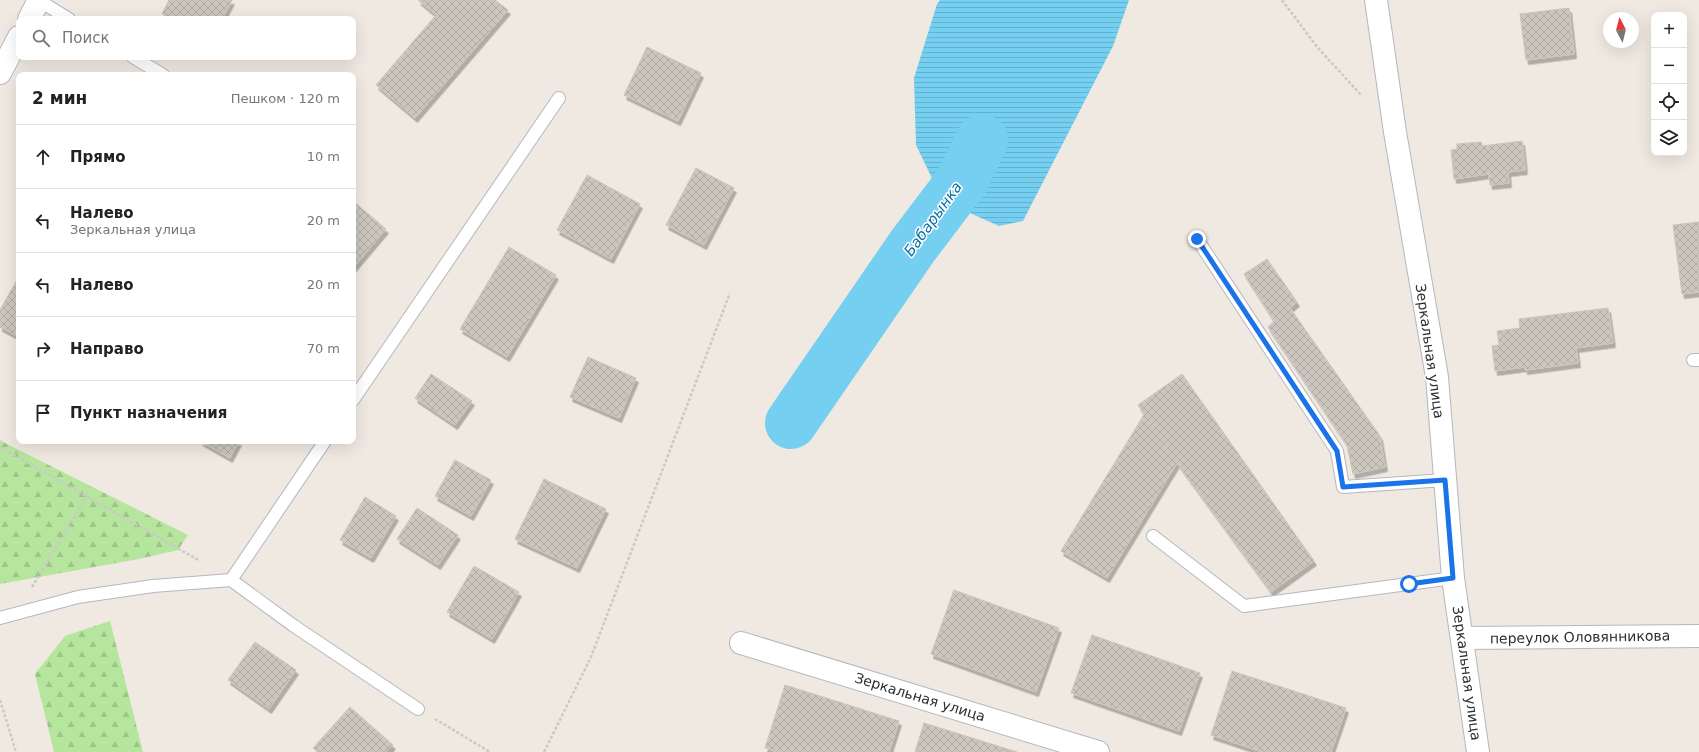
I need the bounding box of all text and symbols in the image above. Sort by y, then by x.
north arrow [1603,12,1639,48]
map controls [1651,12,1687,156]
button: + [1651,12,1687,48]
search box [16,16,356,60]
icon: search [30,27,52,49]
text: Поиск [62,29,110,47]
button: − [1651,48,1687,84]
button: locate [1651,84,1687,120]
text: 2 мин [32,88,87,108]
text: Пешком · 120 m [231,91,340,106]
button: layers [1651,120,1687,156]
icon: ahead [32,146,54,168]
text: Прямо [70,148,126,166]
text: 10 m [307,149,340,164]
water label: Бабарынка [900,178,966,260]
text: Налево [70,204,134,222]
icon: left [32,210,54,232]
text: 20 m [307,213,340,228]
text: Зеркальная улица [70,222,196,237]
route end [1188,230,1206,248]
icon: left [32,274,54,296]
text: Налево [70,276,134,294]
text: 20 m [307,277,340,292]
street label: Зеркальная улица [1413,283,1447,419]
icon: right [32,338,54,360]
text: Направо [70,340,144,358]
text: 70 m [307,341,340,356]
icon: arrive [32,402,54,424]
text: Пункт назначения [70,404,227,422]
route start [1400,575,1418,593]
street label: Зеркальная улица [1450,605,1484,741]
street label: переулок Оловянникова [1490,627,1670,647]
street label: Зеркальная улица [853,670,987,724]

